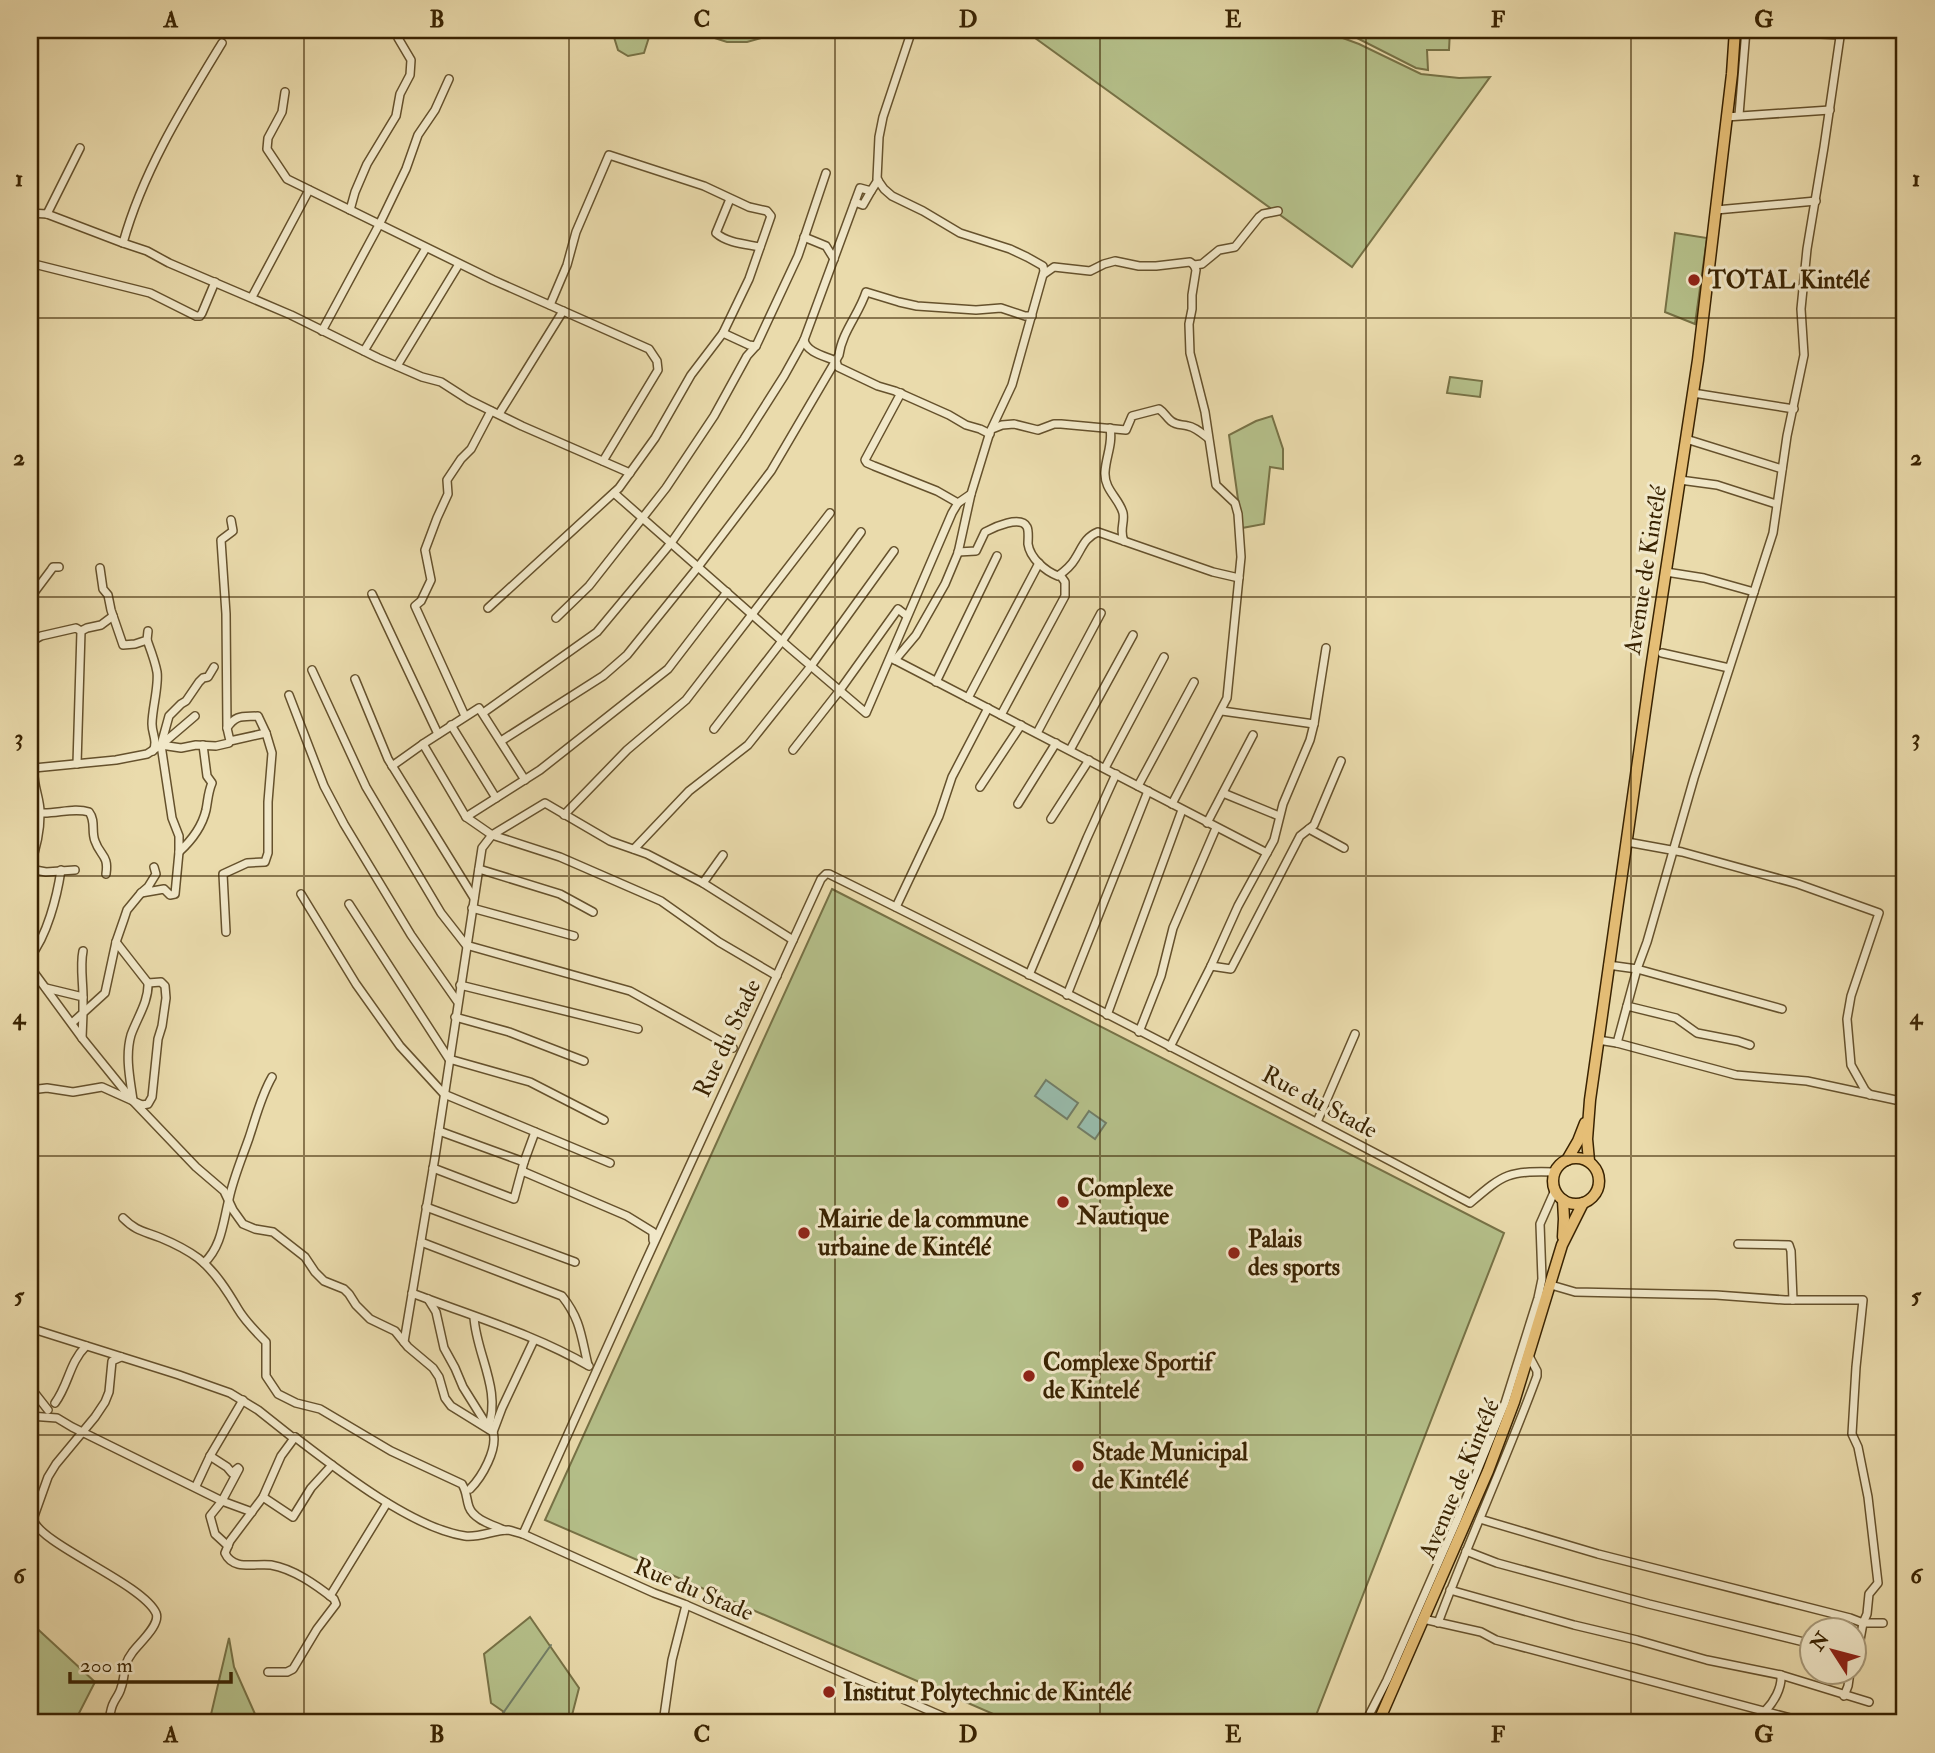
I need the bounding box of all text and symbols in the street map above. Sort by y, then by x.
text: A [163,5,179,34]
text: B [429,5,445,34]
text: C [694,5,710,34]
text: D [959,5,977,34]
text: E [1225,5,1242,34]
text: F [1491,5,1506,34]
text: G [1754,5,1774,34]
text: 1 [15,164,23,193]
text: 1 [1912,164,1920,193]
place label: TOTAL Kintélé [1707,265,1870,296]
marker: TOTAL Kintélé [1686,272,1702,288]
text: 2 [13,443,25,472]
text: 2 [1910,443,1922,472]
street label: Avenue de Kintélé [1617,482,1674,658]
text: 3 [15,723,23,752]
text: 3 [1912,723,1920,752]
street label: Rue du Stade [687,974,768,1102]
text: 4 [12,1002,27,1031]
text: 4 [1909,1002,1924,1031]
street label: Rue du Stade [1257,1059,1383,1146]
place label: Complexe Nautique [1076,1173,1173,1232]
marker: Complexe Nautique [1055,1194,1071,1210]
place label: Mairie de la commune urbaine de Kintélé [817,1204,1029,1263]
place label: Palais des sports [1248,1224,1340,1283]
marker: Mairie de la commune urbaine de Kintélé [796,1225,812,1241]
marker: Palais des sports [1226,1245,1242,1261]
text: 5 [14,1281,25,1310]
text: 5 [1911,1281,1922,1310]
place label: Complexe Sportif de Kintelé [1043,1347,1216,1406]
marker: Complexe Sportif de Kintelé [1021,1368,1037,1384]
street label: Avenue de Kintélé [1411,1394,1507,1565]
place label: Stade Municipal de Kintélé [1092,1437,1249,1496]
marker: Stade Municipal de Kintélé [1070,1458,1086,1474]
street label: Rue du Stade [629,1550,758,1628]
text: 6 [13,1561,27,1590]
text: 6 [1910,1561,1924,1590]
north arrow [1798,1616,1868,1686]
text: N [1805,1627,1835,1656]
scale bar [70,1641,231,1685]
text: 200 m [80,1652,133,1679]
place label: Institut Polytechnic de Kintélé [843,1677,1132,1708]
marker: Institut Polytechnic de Kintélé [821,1684,837,1700]
text: A [163,1720,179,1749]
text: B [429,1720,445,1749]
text: C [694,1720,710,1749]
text: D [959,1720,977,1749]
text: E [1225,1720,1242,1749]
text: F [1491,1720,1506,1749]
text: G [1754,1720,1774,1749]

